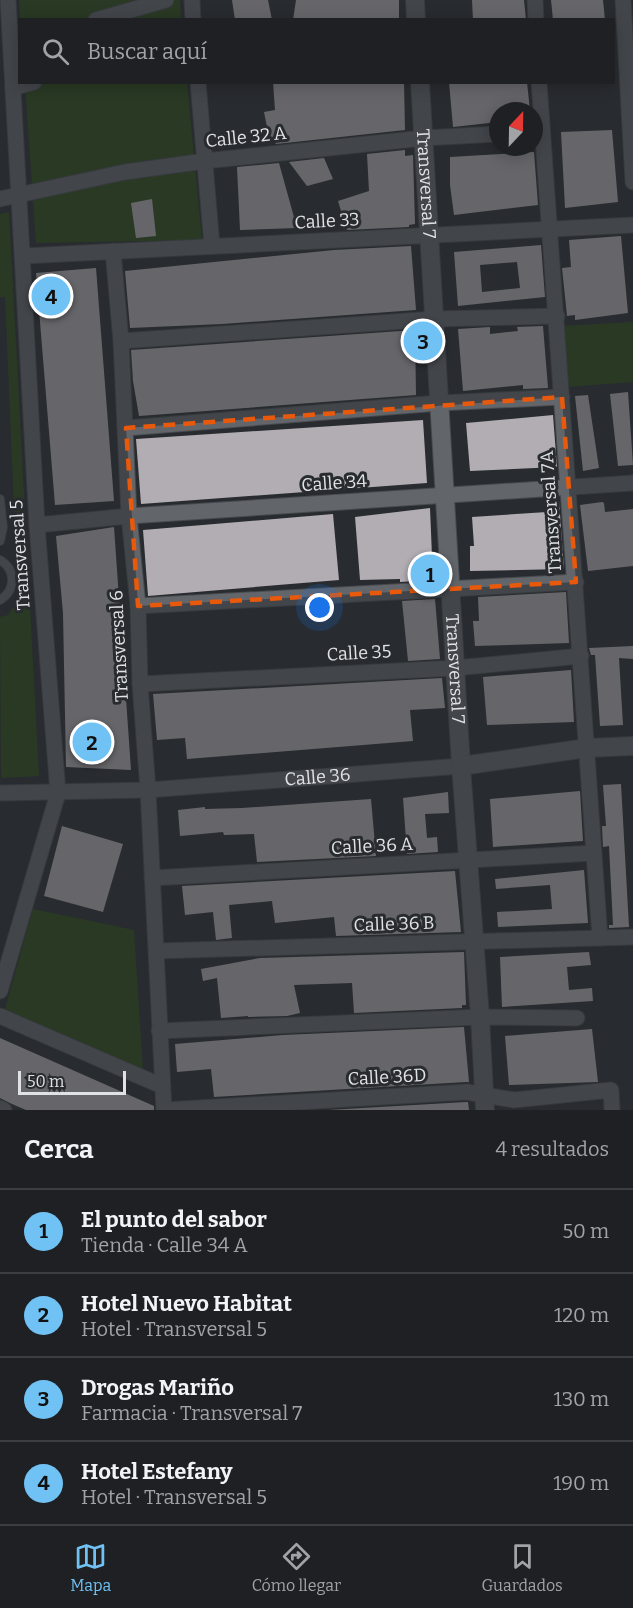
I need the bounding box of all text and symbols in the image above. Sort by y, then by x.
search box [18,18,615,84]
icon: search [39,35,72,68]
text: Buscar aquí [87,38,207,65]
north arrow [489,102,543,156]
street label: Calle 32 A [204,122,288,152]
street label: Transversal 7 [412,128,440,239]
street label: Calle 33 [294,208,360,234]
pin: 4 [32,274,70,318]
pin: 3 [404,318,442,364]
street label: Transversal 7A [536,450,566,574]
street label: Calle 34 [300,470,368,496]
street label: Transversal 5 [5,499,35,611]
pin: 1 [410,552,450,596]
street label: Transversal 6 [105,590,133,702]
your location [305,593,334,622]
street label: Transversal 7 [441,613,469,725]
street label: Calle 35 [326,640,392,666]
pin: 2 [72,720,112,764]
street label: Calle 36 [284,764,351,790]
street label: Calle 36 A [330,833,414,859]
street label: Calle 36 B [353,912,435,936]
street label: Calle 36D [347,1064,427,1090]
scale bar [18,1068,126,1096]
text: 50 m [27,1072,64,1091]
text: Cerca [24,1134,94,1165]
text: 4 resultados [495,1137,609,1161]
text: El punto del sabor [81,1206,267,1233]
text: 1 [39,1219,48,1243]
text: 50 m [562,1219,609,1243]
text: Tienda · Calle 34 A [81,1233,248,1257]
text: Hotel Nuevo Habitat [81,1290,292,1317]
text: 2 [38,1303,49,1327]
text: 120 m [554,1303,609,1327]
text: Hotel · Transversal 5 [81,1317,267,1341]
text: Drogas Mariño [81,1374,234,1401]
text: 3 [38,1387,49,1411]
text: 130 m [554,1387,609,1411]
text: Farmacia · Transversal 7 [81,1401,302,1425]
text: Hotel Estefany [81,1458,232,1485]
text: 4 [37,1471,50,1495]
text: 190 m [553,1471,609,1495]
text: Hotel · Transversal 5 [81,1485,267,1509]
tab: Mapa [70,1540,111,1595]
tab: Cómo llegar [252,1540,341,1595]
tab: Guardados [481,1540,563,1595]

